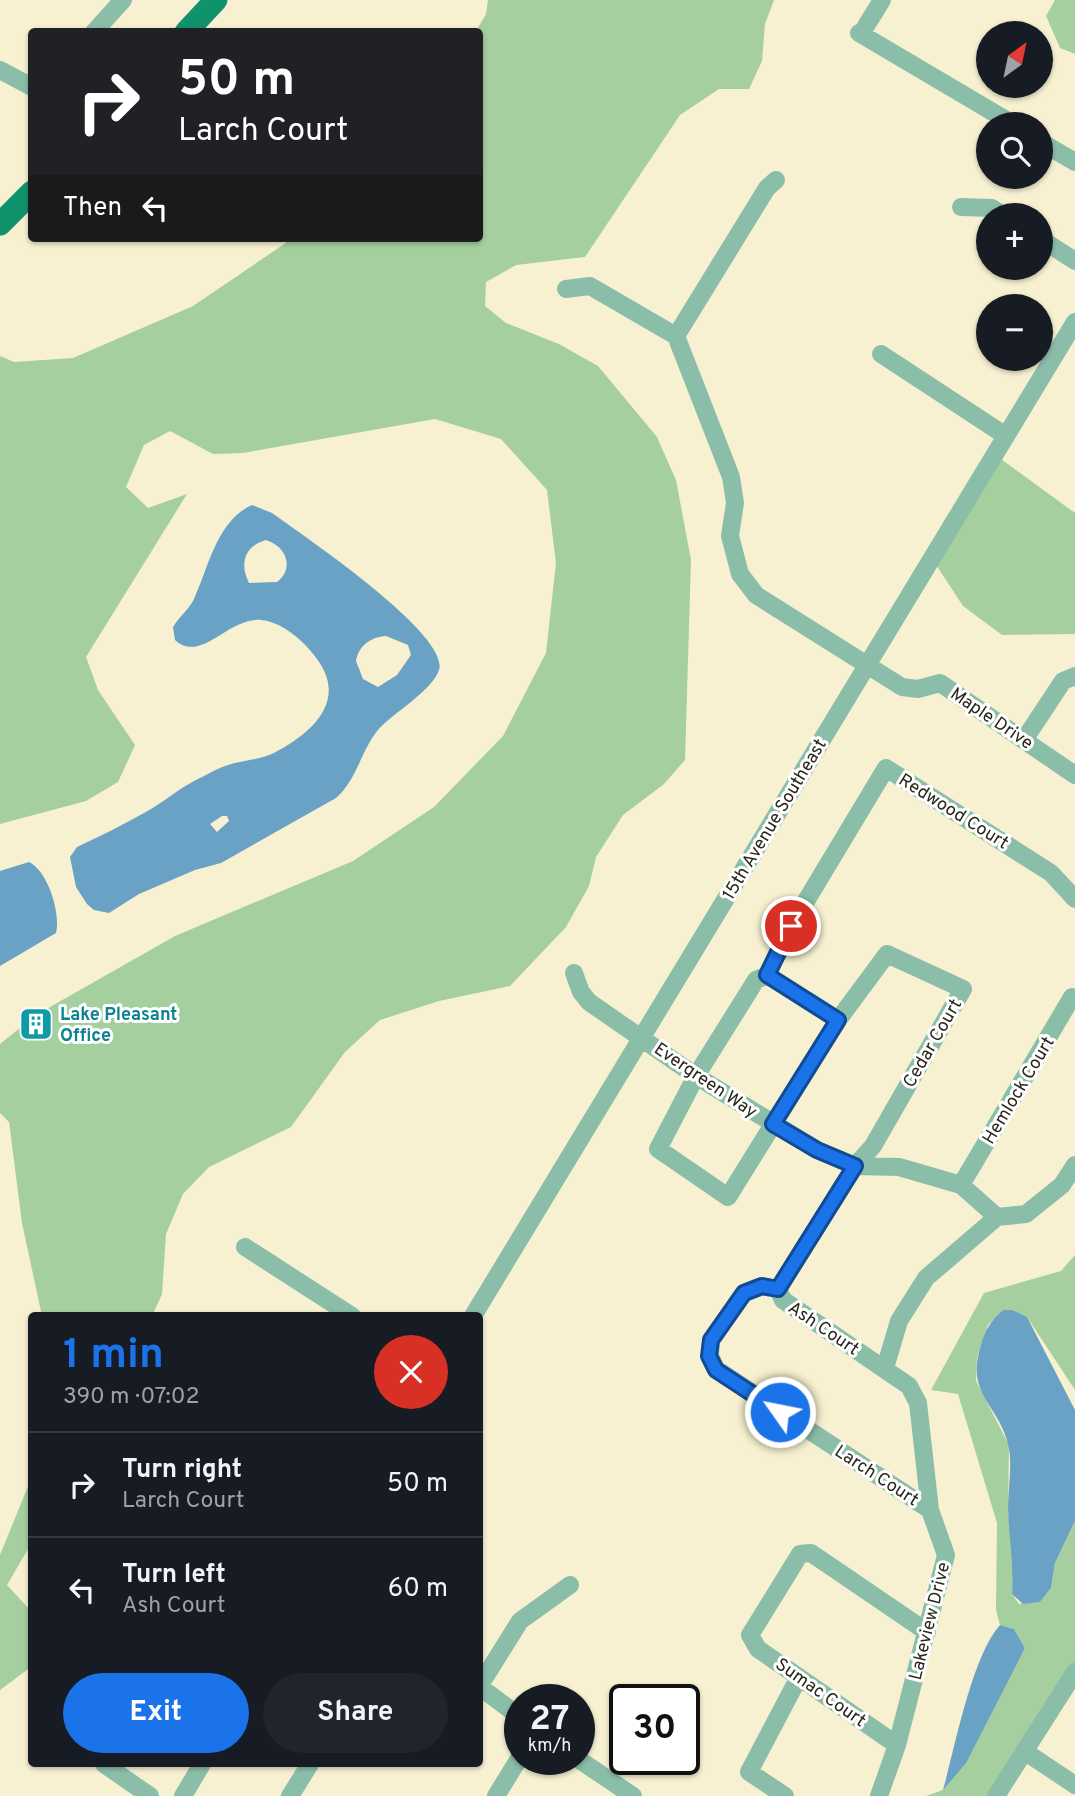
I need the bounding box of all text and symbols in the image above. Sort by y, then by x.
north arrow [976,21,1054,98]
map controls [976,21,1053,371]
text: 50 m [178,51,295,113]
icon: right [63,56,154,147]
text: Larch Court [178,112,348,152]
button: search [976,112,1053,189]
icon: left [136,189,174,227]
text: Then [63,192,122,225]
button: + [976,203,1053,280]
button: − [976,294,1053,371]
street label: Maple Drive [945,683,1037,755]
street label: 15th Avenue Southeast [718,735,833,905]
street label: Redwood Court [894,769,1013,855]
pin [761,896,821,956]
icon: arrive [772,907,810,945]
street label: Cedar Court [899,995,968,1092]
place label: Lake Pleasant Office [60,1004,177,1048]
building icon: Lake Pleasant Office [17,1005,55,1043]
street label: Hemlock Court [978,1033,1060,1149]
street label: Evergreen Way [649,1038,761,1124]
street label: Ash Court [783,1297,863,1361]
text: 1 min [63,1330,164,1383]
button: close [374,1335,448,1409]
position arrow [743,1375,817,1449]
text: 390 m · 07:02 [63,1383,200,1412]
street label: Larch Court [830,1441,923,1512]
text: Turn right [122,1454,242,1487]
icon: right [63,1466,101,1504]
text: 50 m [387,1468,448,1501]
text: Larch Court [122,1487,244,1516]
text: Turn left [122,1559,226,1592]
street label: Lakeview Drive [905,1560,956,1683]
icon: left [63,1571,101,1609]
text: 60 m [388,1573,448,1606]
text: Ash Court [122,1592,226,1621]
street label: Sumac Court [770,1654,870,1733]
button: Exit [63,1673,249,1753]
button: Share [263,1673,448,1753]
speed limit sign: 30 [609,1684,700,1775]
text: 27 [530,1698,569,1742]
text: km/h [528,1735,571,1758]

